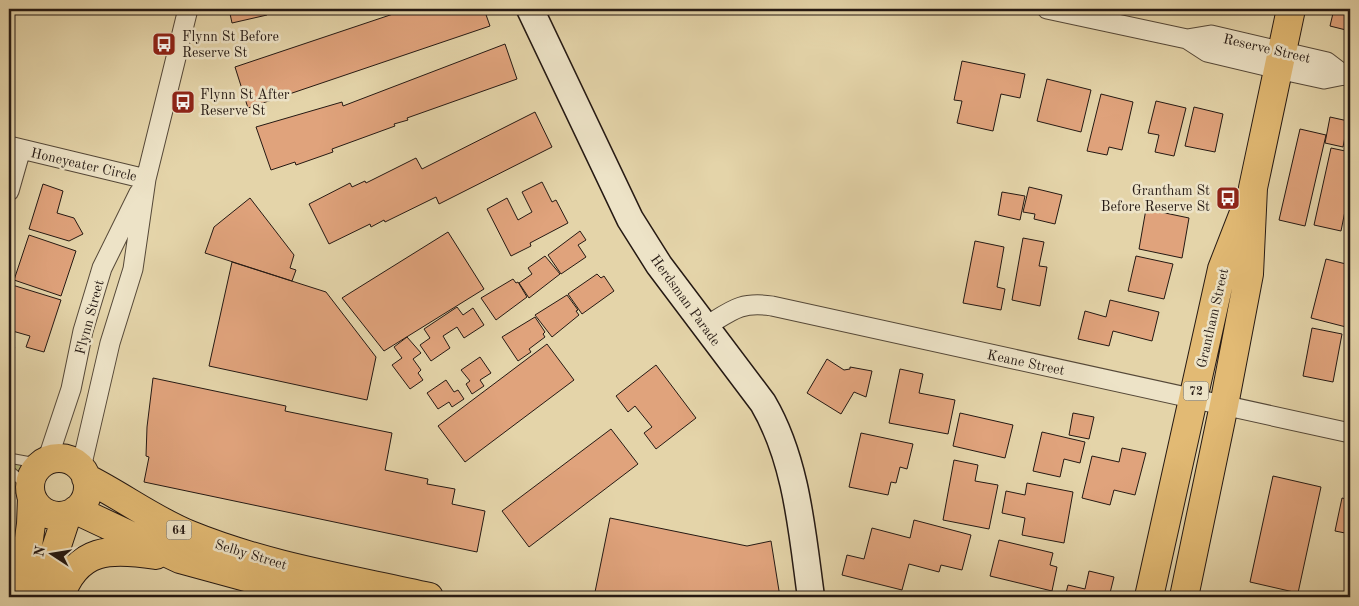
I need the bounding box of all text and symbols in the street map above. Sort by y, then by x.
place label: Flynn St Before Reserve St [182,30,279,60]
bus stop icon: Flynn St Before Reserve St [151,31,177,57]
street label: Reserve Street [1222,32,1312,66]
place label: Flynn St After Reserve St [200,88,290,118]
bus stop icon: Flynn St After Reserve St [170,89,196,115]
street label: Honeyeater Circle [29,146,138,184]
place label: Grantham St Before Reserve St [1101,184,1210,214]
bus stop icon: Grantham St Before Reserve St [1215,185,1241,211]
street label: Herdsman Parade [648,253,723,349]
street label: Grantham Street [1195,267,1231,369]
street label: Flynn Street [73,278,107,356]
street label: Keane Street [986,348,1066,378]
road number: 72 [1184,382,1208,401]
road number: 64 [166,520,192,540]
north arrow [28,528,78,578]
street label: Selby Street [213,537,288,573]
text: N [32,545,48,558]

